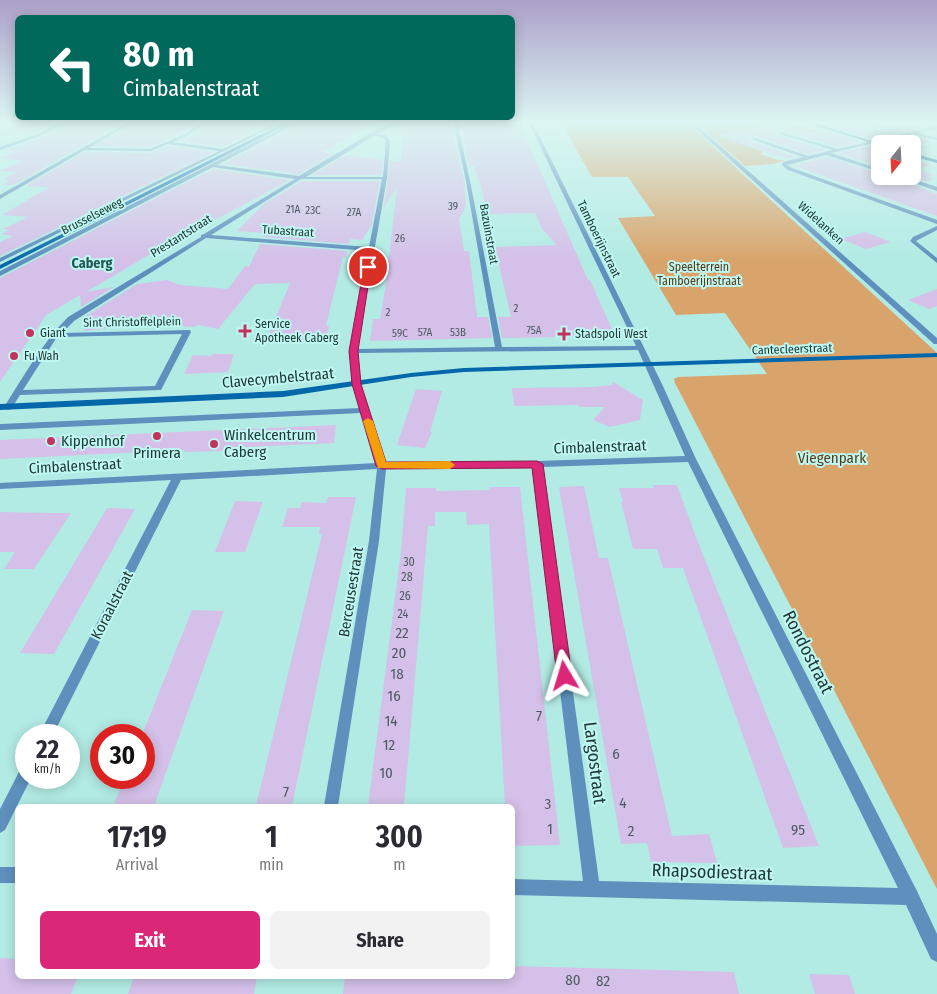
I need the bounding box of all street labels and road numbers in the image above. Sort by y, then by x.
street label: Brusselseweg [59,194,125,237]
street label: Tamboerijnstraat [574,198,624,280]
street label: Widelanken [795,199,847,247]
street label: Bazuinstraat [477,203,501,265]
street label: Prestantstraat [148,212,214,260]
street label: Tubastraat [262,222,314,240]
street label: Sint Christoffelplein [83,314,181,330]
street label: Cantecleerstraat [752,341,833,357]
street label: Clavecymbelstraat [221,364,335,392]
street label: Cimbalenstraat [553,436,647,458]
street label: Cimbalenstraat [28,455,122,477]
street label: Berceusestraat [335,545,367,638]
street label: Koraalstraat [87,568,137,642]
street label: Rondostraat [778,607,838,697]
street label: Largostraat [579,720,611,806]
street label: Rhapsodiestraat [651,859,773,885]

